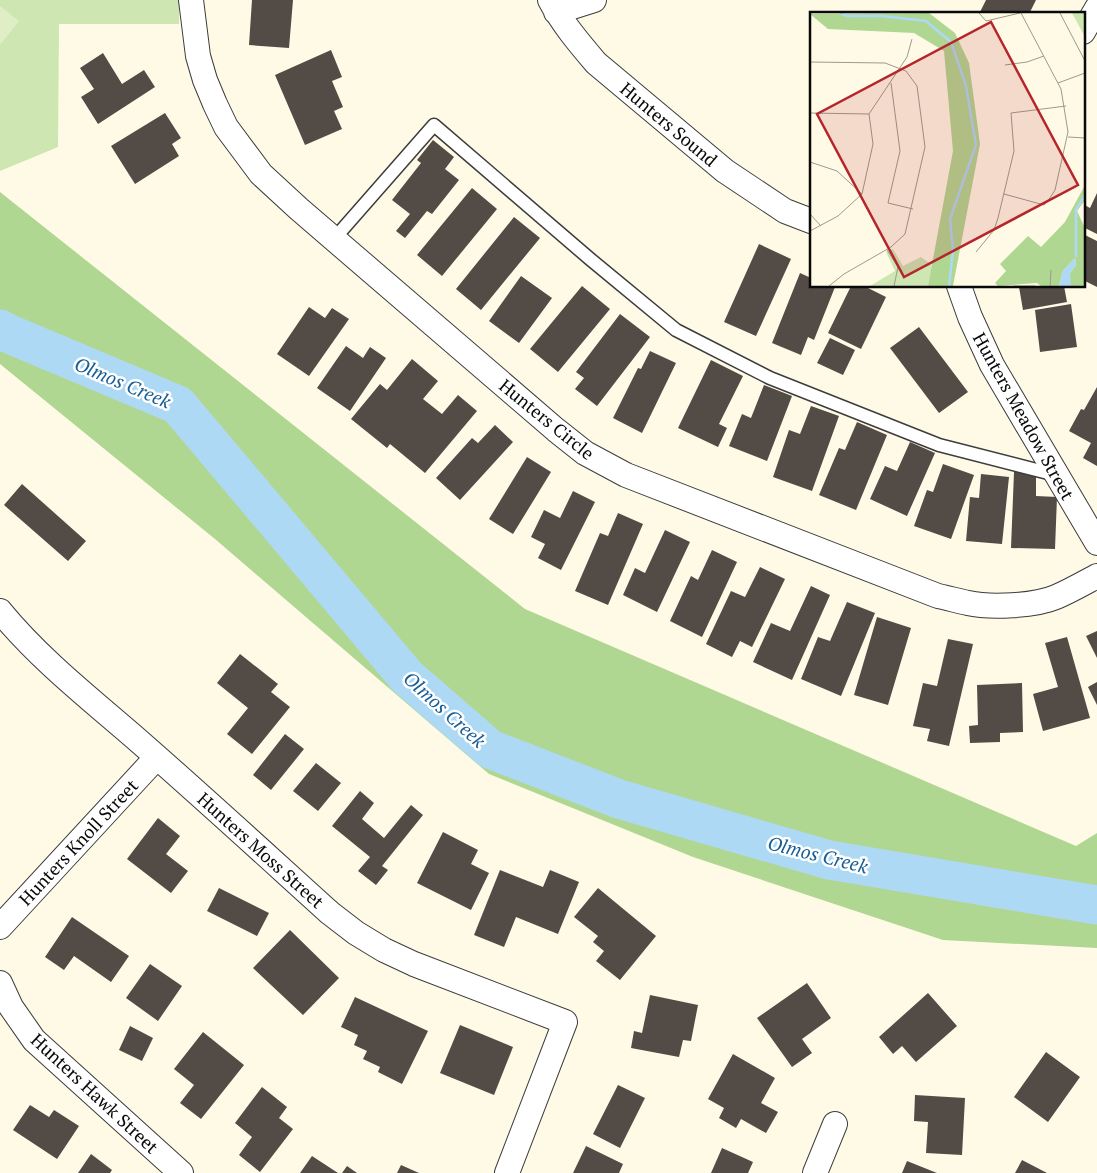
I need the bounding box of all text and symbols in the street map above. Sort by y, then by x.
inset map [810,12,1084,288]
street label: Hunters Sound [615,76,723,172]
street label: Hunters Meadow Street [968,328,1080,504]
water label: Olmos Creek [71,350,176,414]
street label: Hunters Circle [494,373,600,465]
water label: Olmos Creek [399,665,492,753]
street label: Hunters Knoll Street [13,773,143,910]
street label: Hunters Moss Street [193,787,330,913]
water label: Olmos Creek [765,829,872,879]
street label: Hunters Hawk Street [26,1028,164,1159]

